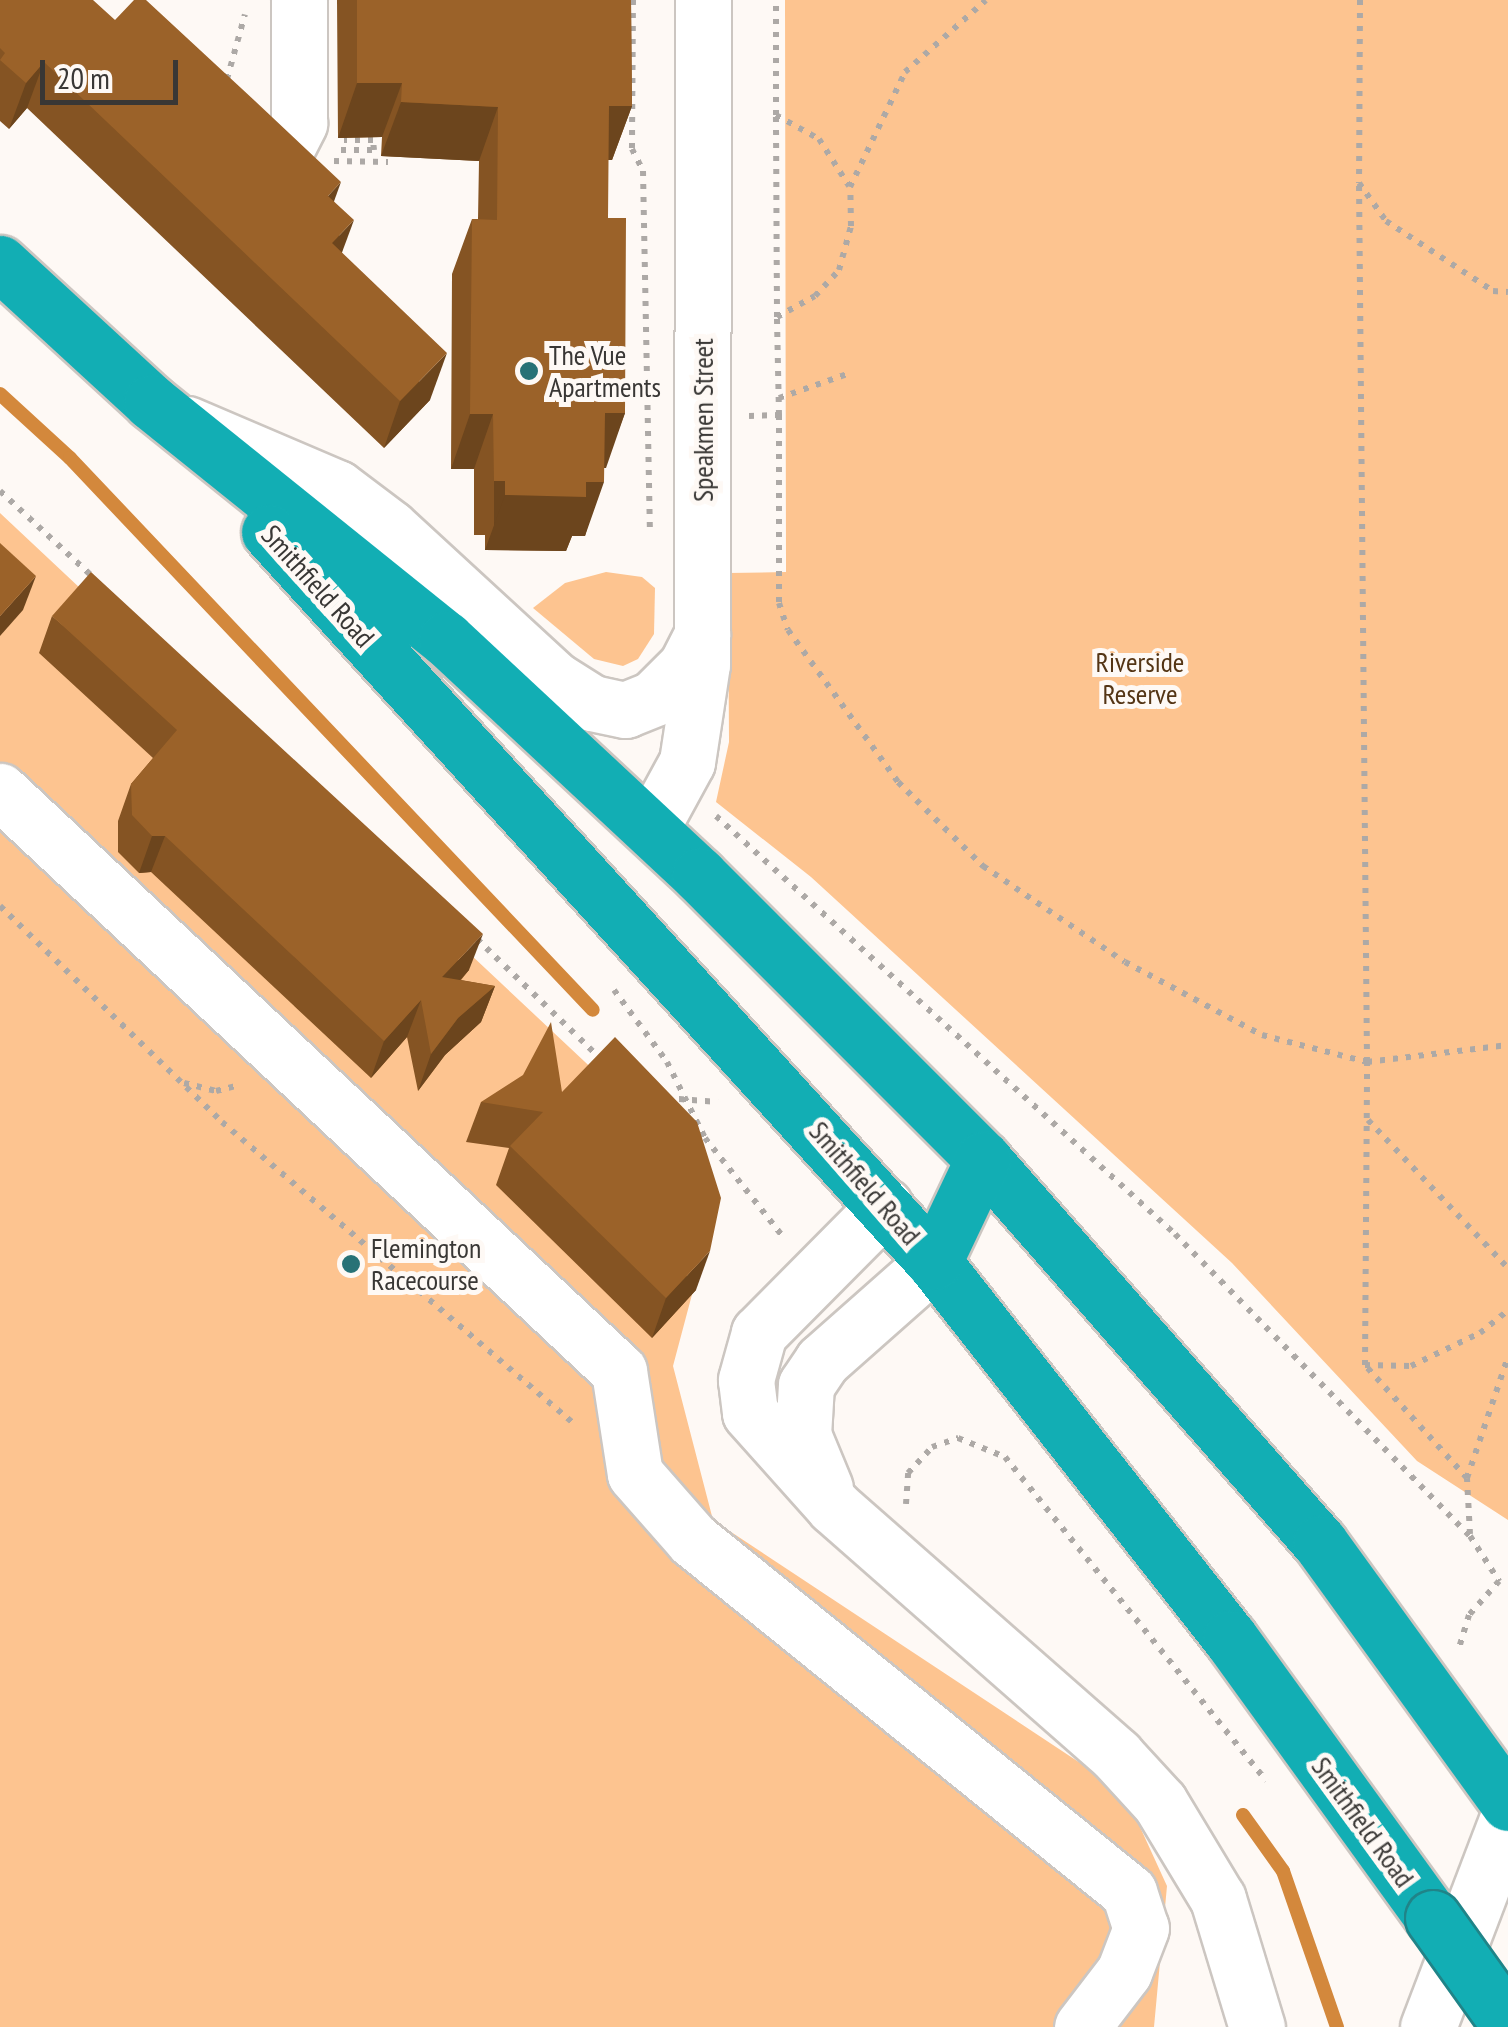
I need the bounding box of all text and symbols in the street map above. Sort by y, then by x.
scale bar [45,40,182,102]
text: 20 m [57,58,110,97]
place label: The Vue Apartments [549,338,661,404]
street label: Speakmen Street [686,338,720,502]
marker: The Vue Apartments [518,360,540,382]
street label: Smithfield Road [255,518,381,654]
park label: Riverside Reserve [1096,645,1184,711]
street label: Smithfield Road [802,1114,928,1252]
place label: Flemington Racecourse [371,1231,481,1297]
marker: Flemington Racecourse [340,1253,362,1275]
street label: Smithfield Road [1305,1750,1421,1894]

